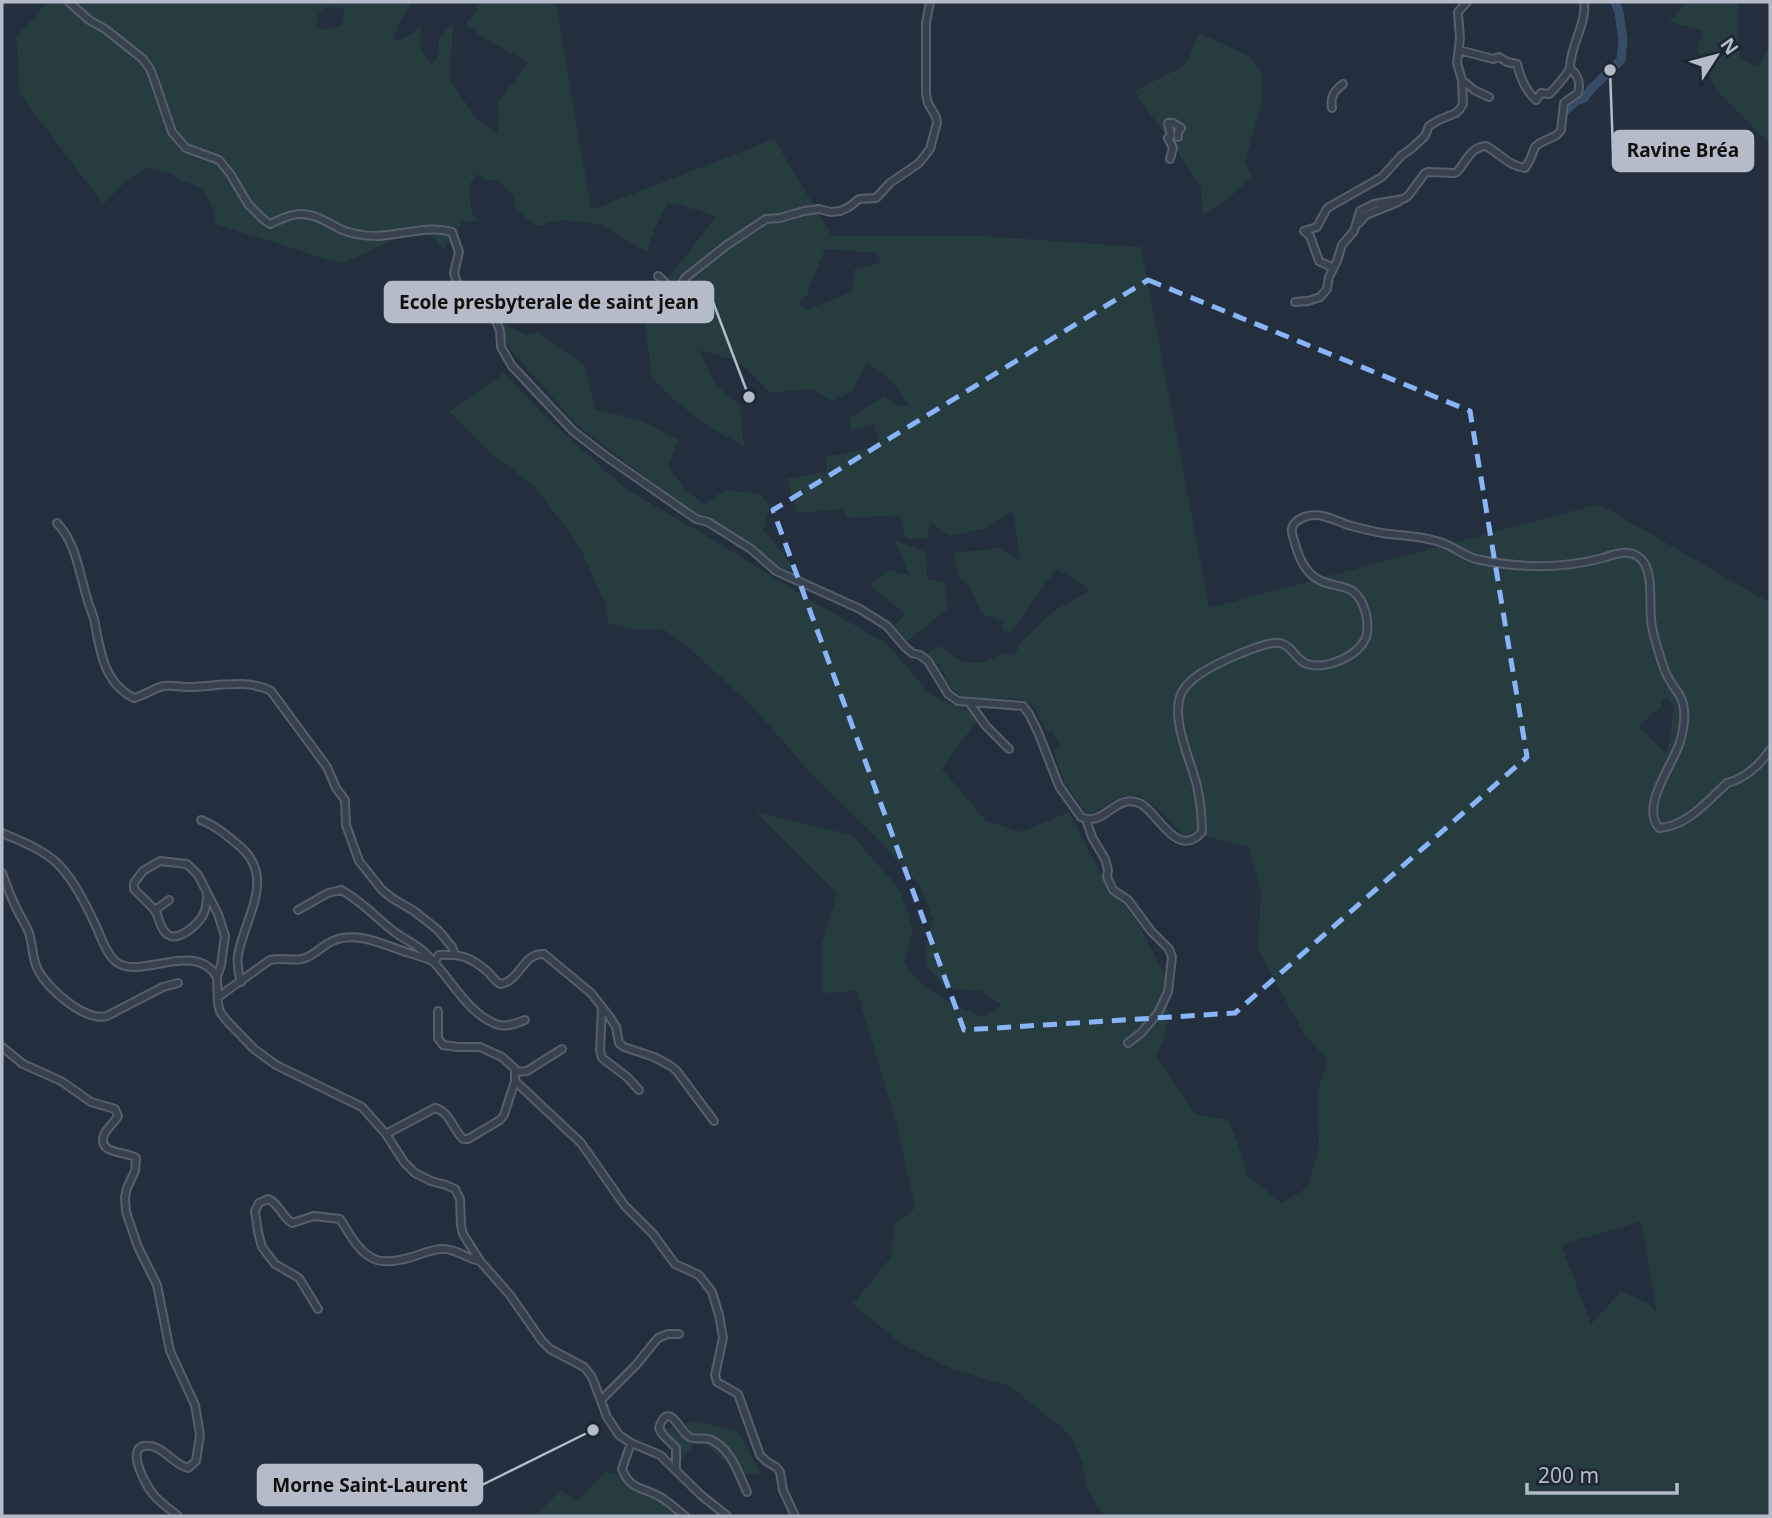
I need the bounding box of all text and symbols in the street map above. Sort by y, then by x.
north arrow [1681,21,1751,91]
text: N [1715,32,1745,60]
callout: Ravine Bréa [1613,131,1753,171]
text: Ravine Bréa [1627,137,1739,163]
callout: Ecole presbyterale de saint jean [385,282,713,322]
text: Ecole presbyterale de saint jean [399,289,699,315]
scale bar [1527,1452,1678,1496]
text: 200 m [1538,1461,1599,1489]
callout: Morne Saint-Laurent [258,1465,482,1505]
text: Morne Saint-Laurent [272,1472,468,1498]

